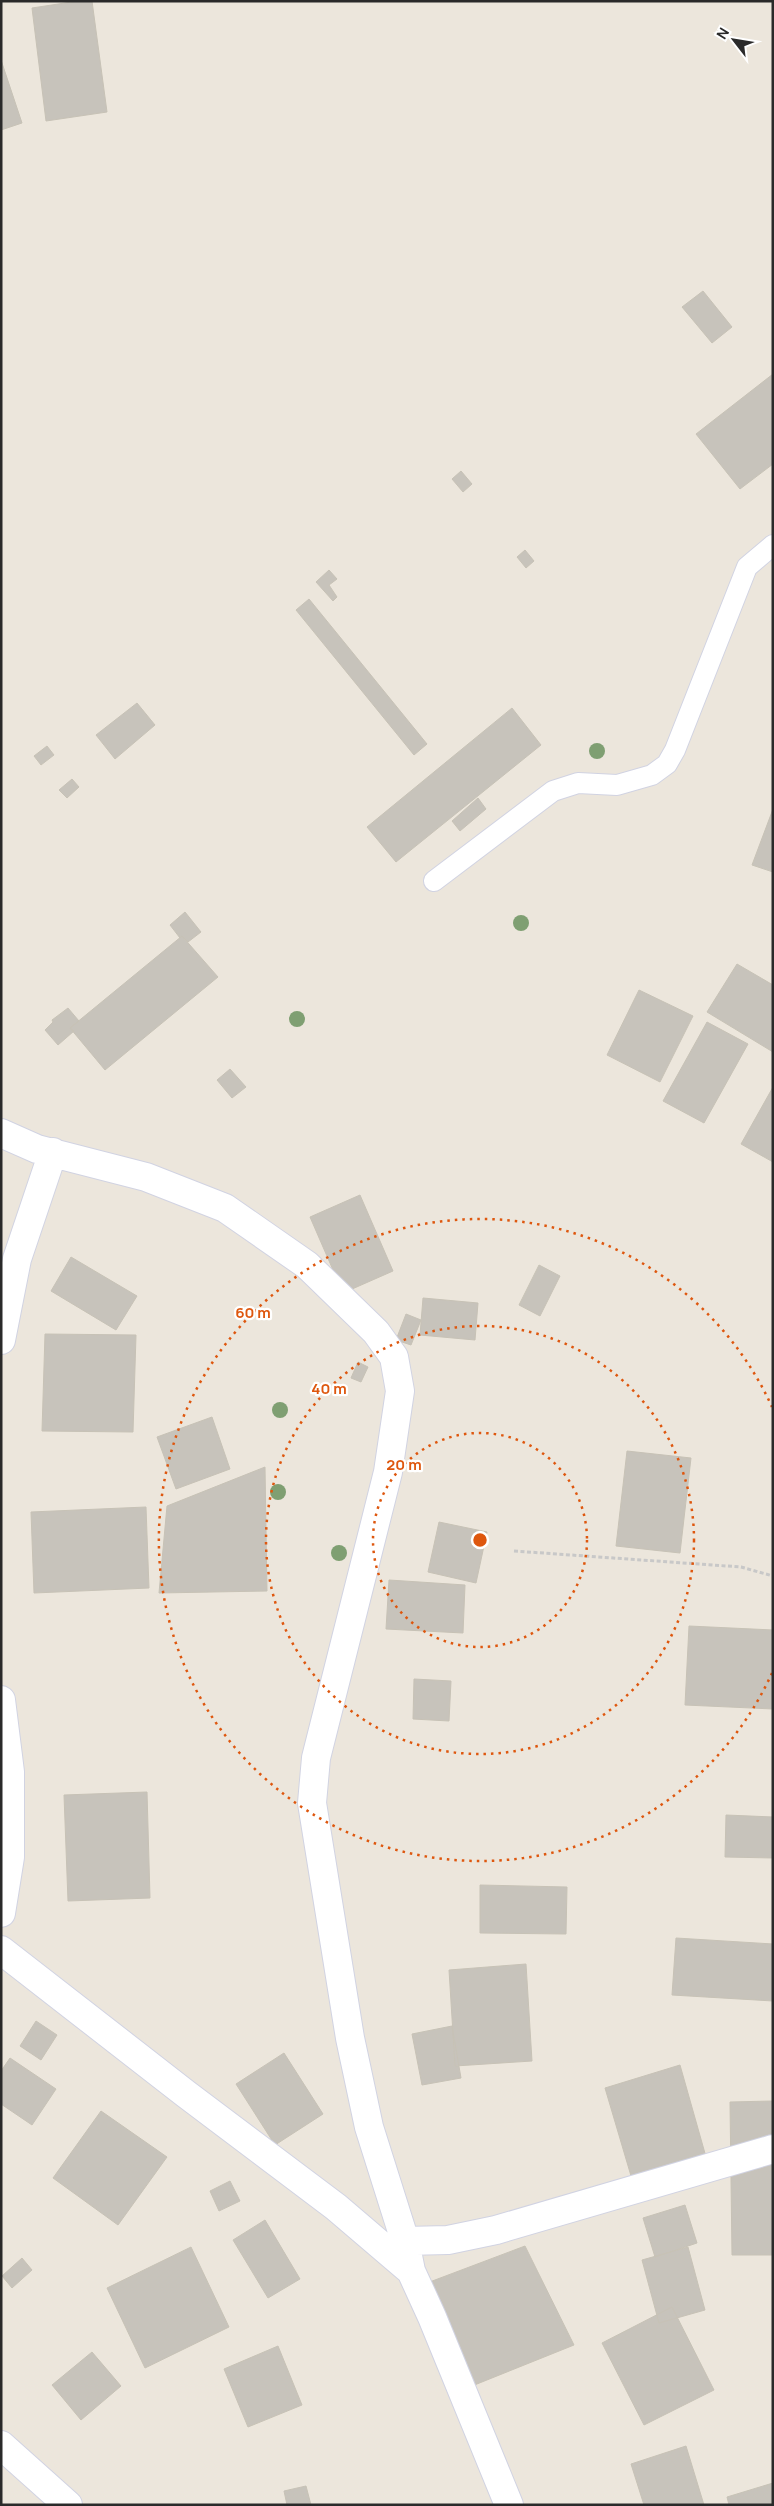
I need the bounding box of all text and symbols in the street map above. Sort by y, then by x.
north arrow [709,15,759,65]
text: N [712,24,733,42]
text: 60 m [235,1302,271,1323]
text: 40 m [311,1378,347,1399]
text: 20 m [386,1454,422,1475]
centre of rings [471,1531,489,1549]

